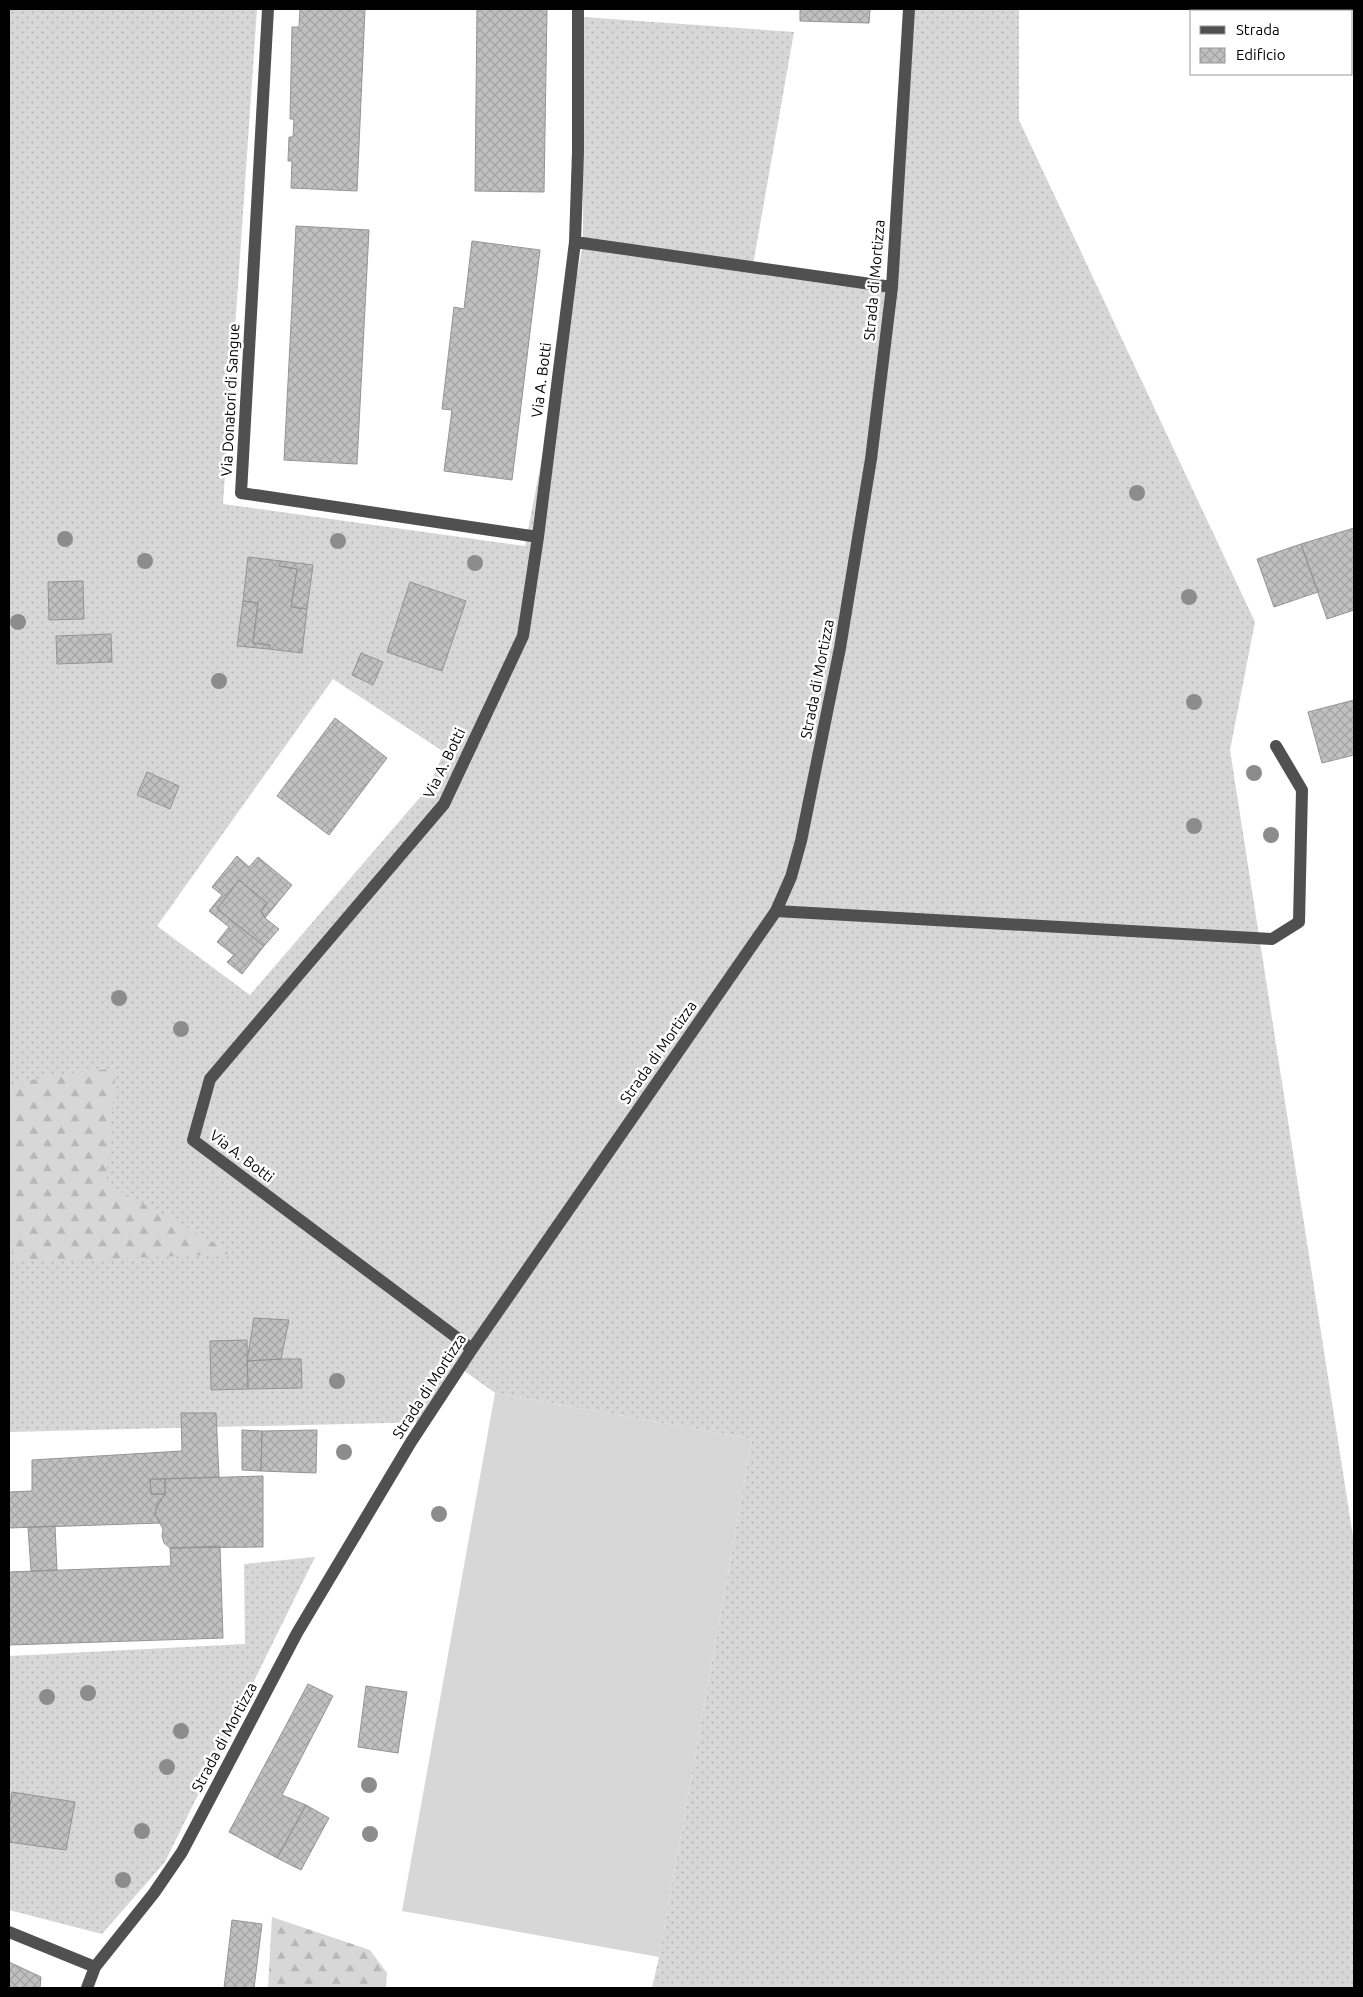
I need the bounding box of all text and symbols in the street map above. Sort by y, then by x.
legend [1190,10,1353,75]
text: Strada [1236,21,1280,38]
text: Edificio [1236,46,1285,63]
street label: Strada di Mortizza [860,219,888,341]
street label: Via Donatori di Sangue [217,323,243,477]
street label: Via A. Botti [528,341,554,419]
street label: Strada di Mortizza [797,618,837,740]
street label: Via A. Botti [420,725,468,801]
street label: Strada di Mortizza [616,997,700,1107]
street label: Via A. Botti [207,1126,277,1186]
street label: Strada di Mortizza [389,1330,469,1442]
street label: Strada di Mortizza [188,1679,260,1795]

